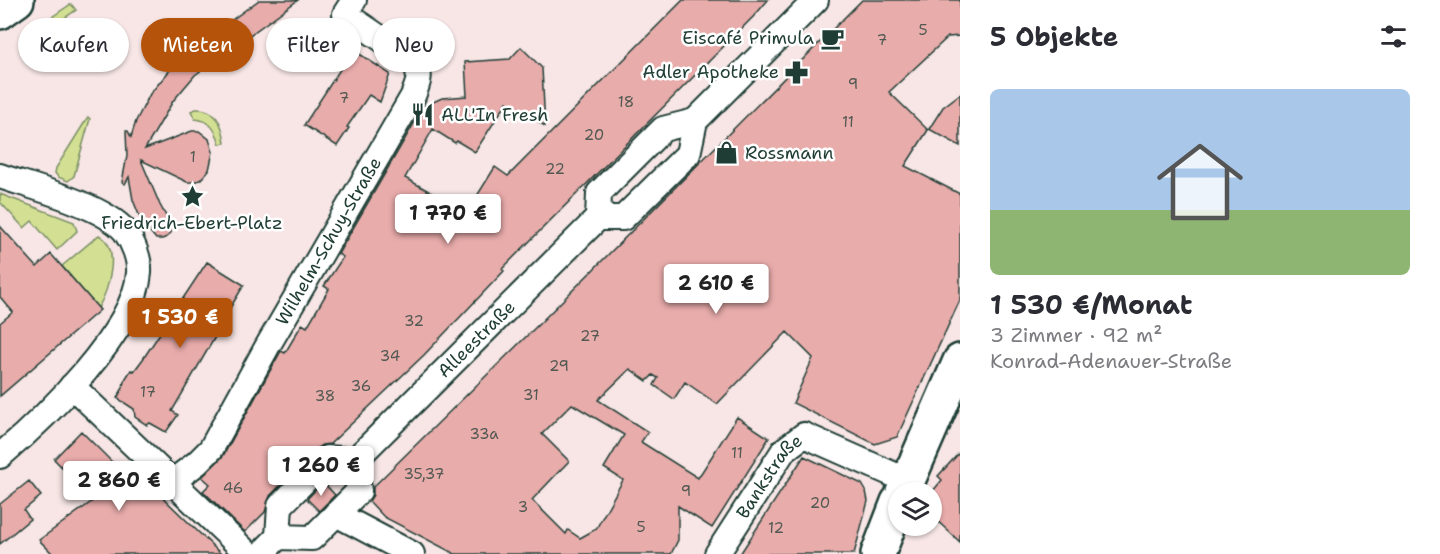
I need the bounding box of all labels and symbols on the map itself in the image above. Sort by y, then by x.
house number: 5 [918,20,928,40]
cafe icon: Eiscafé Primula [819,25,845,51]
place label: Eiscafé Primula [682,26,814,50]
house number: 7 [877,30,887,50]
pharmacy icon: Adler Apotheke [784,59,810,85]
place label: Adler Apotheke [642,60,779,84]
house number: 9 [848,74,858,94]
house number: 7 [339,88,349,108]
house number: 18 [618,92,634,112]
restaurant icon: ALL'In Fresh [410,102,436,128]
place label: ALL'In Fresh [441,103,549,127]
house number: 11 [842,112,854,132]
house number: 20 [584,125,604,145]
shop icon: Rossmann [714,140,740,166]
place label: Rossmann [745,141,833,165]
house number: 1 [190,147,196,167]
street label: Wilhelm-Schuy-Straße [270,152,387,330]
house number: 22 [545,159,565,179]
place icon: Friedrich-Ebert-Platz [179,184,205,210]
pin: 1 770 € [393,194,503,245]
place label: Friedrich-Ebert-Platz [101,211,283,235]
pin: 2 610 € [661,264,771,315]
street label: Alleestraße [432,295,520,383]
pin: 1 530 € [125,298,235,349]
house number: 32 [404,311,424,331]
house number: 27 [580,326,600,346]
house number: 34 [380,346,400,366]
house number: 29 [549,356,569,376]
house number: 36 [351,376,371,396]
house number: 17 [140,382,156,402]
house number: 31 [523,385,539,405]
house number: 38 [315,386,335,406]
house number: 33a [469,424,499,444]
street label: Bankstraße [731,428,807,523]
house number: 11 [731,443,743,463]
pin: 1 260 € [266,446,376,497]
pin: 2 860 € [64,461,174,512]
house number: 35,37 [403,464,445,484]
house number: 46 [223,478,243,498]
house number: 9 [681,481,691,501]
house number: 20 [810,493,830,513]
house number: 3 [518,497,528,517]
house number: 5 [636,517,646,537]
house number: 12 [768,518,784,538]

